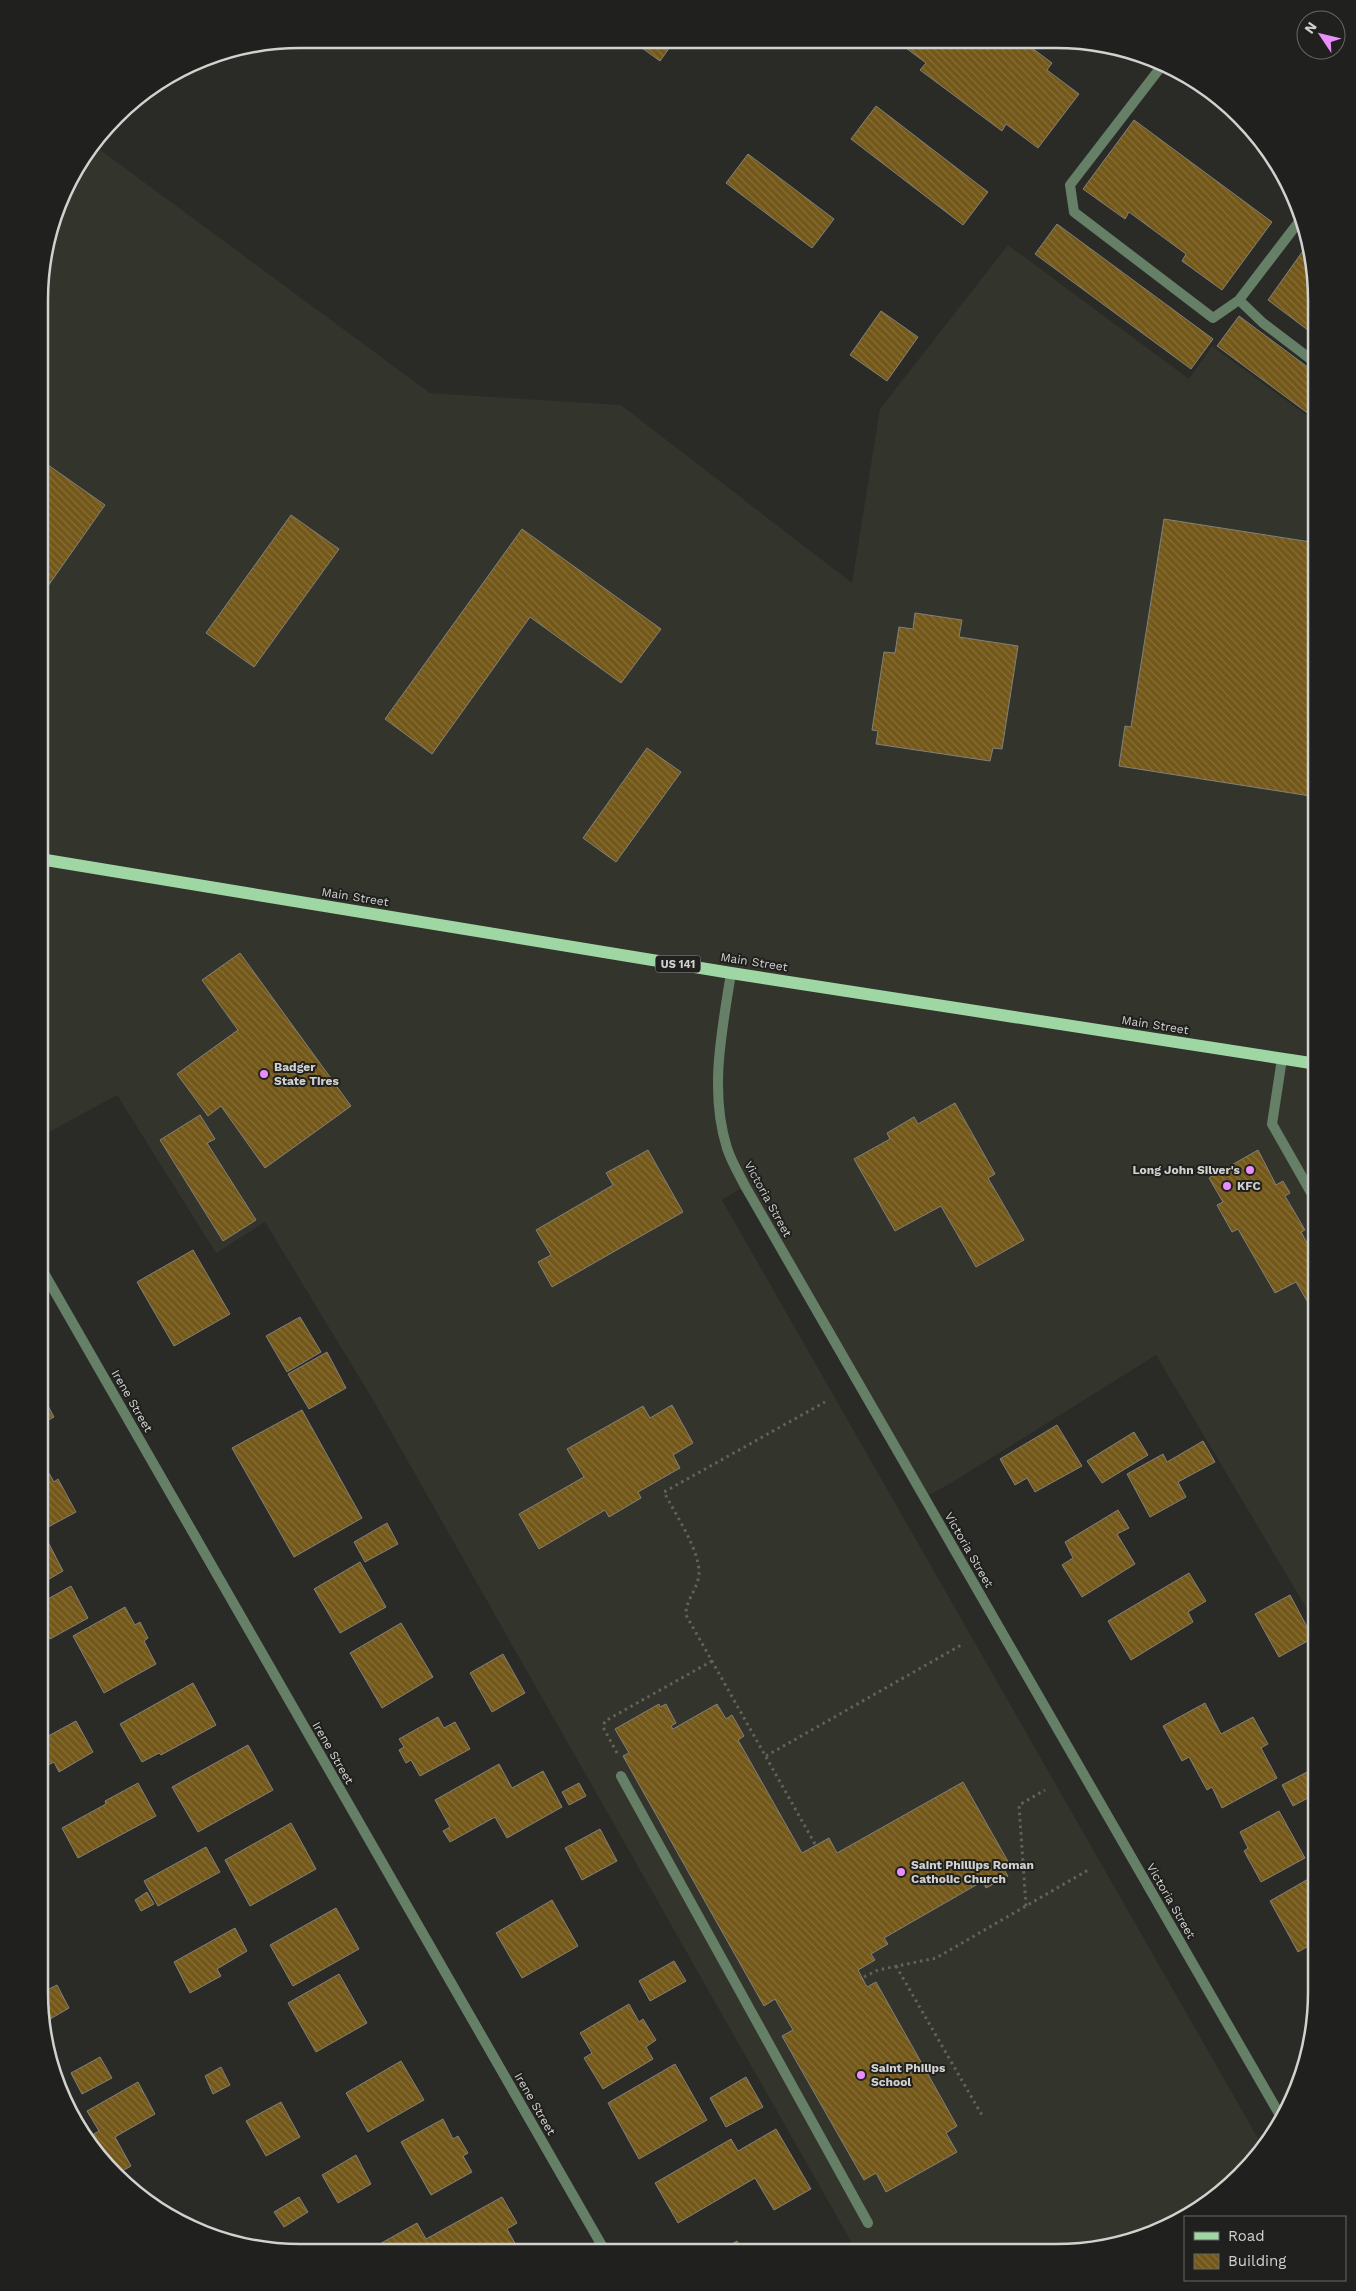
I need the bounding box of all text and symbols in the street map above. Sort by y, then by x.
north arrow [1296,10,1346,60]
text: N [1301,19,1320,36]
street label: Main Street [320,885,390,909]
street label: Main Street [719,950,789,974]
road number: US 141 [656,956,700,972]
street label: Main Street [1120,1013,1190,1037]
place label: Badger State Tires [274,1060,339,1088]
marker: Badger State Tires [258,1068,270,1080]
street label: Victoria Street [741,1159,795,1239]
place label: Long John Silver's [1132,1163,1241,1177]
marker: Long John Silver's [1244,1164,1256,1176]
place label: KFC [1237,1179,1261,1193]
marker: KFC [1221,1180,1233,1192]
street label: Irene Street [109,1367,155,1435]
street label: Victoria Street [942,1510,996,1590]
street label: Irene Street [310,1719,356,1787]
place label: Saint Phillips Roman Catholic Church [911,1858,1034,1886]
street label: Victoria Street [1144,1861,1198,1941]
marker: Saint Phillips Roman Catholic Church [895,1866,907,1878]
place label: Saint Philips School [871,2061,946,2089]
marker: Saint Philips School [855,2069,867,2081]
street label: Irene Street [512,2070,558,2138]
legend [1184,2216,1346,2281]
text: Road [1228,2227,1265,2245]
text: Building [1228,2252,1286,2270]

